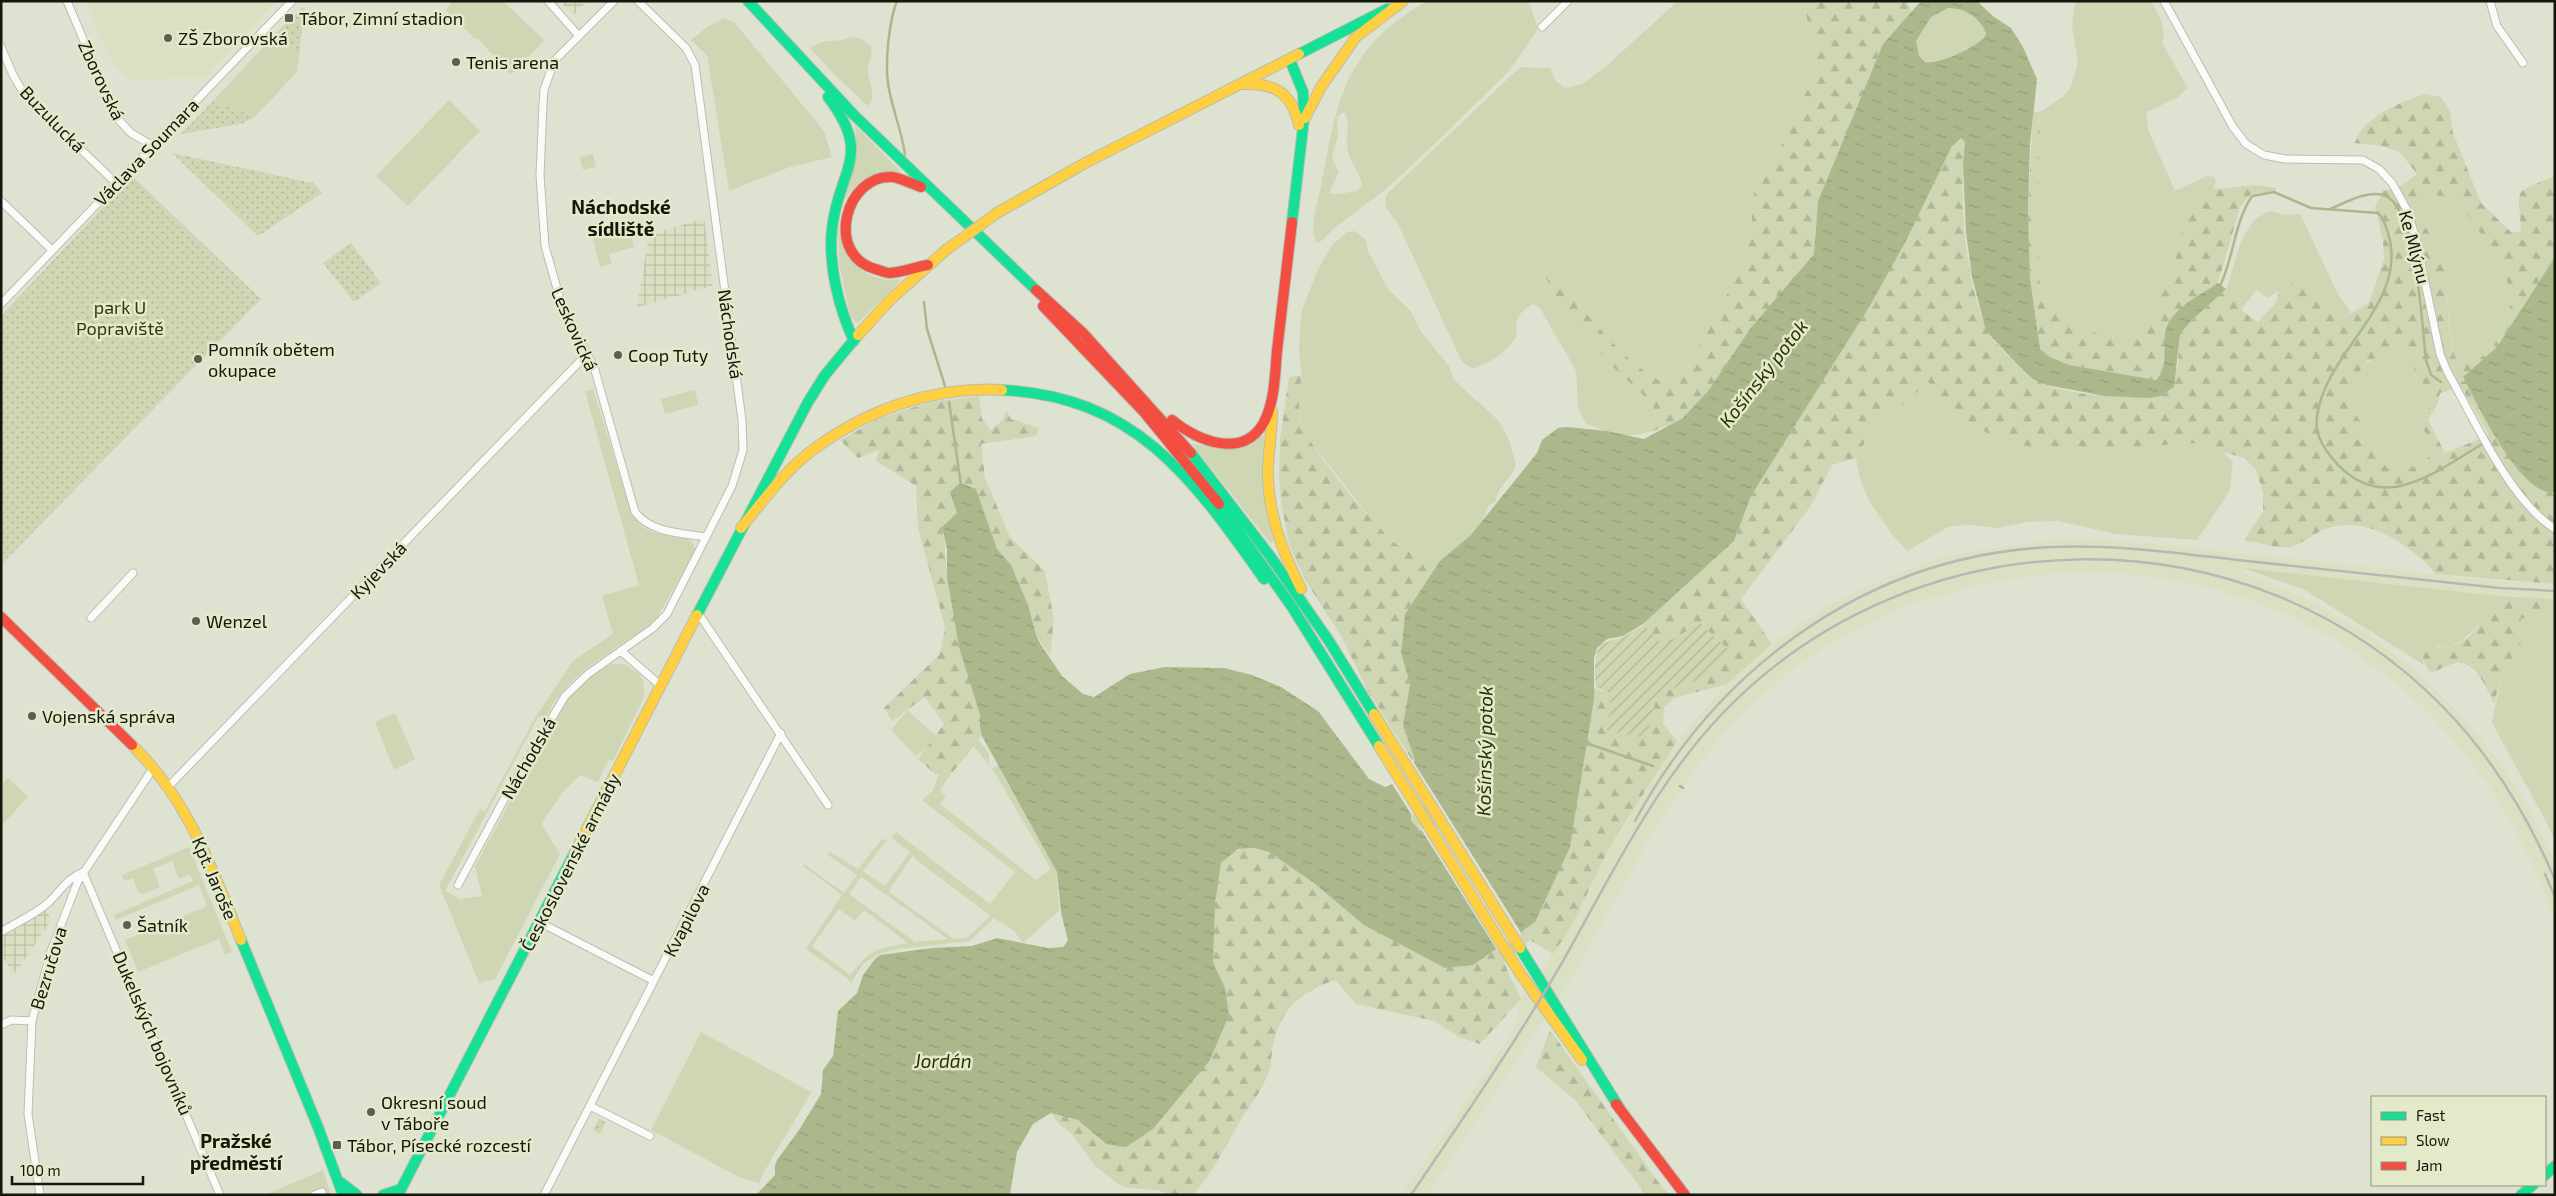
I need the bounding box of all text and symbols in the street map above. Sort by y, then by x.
place label: Tábor, Zimní stadion [299,7,463,29]
marker: Tábor, Zimní stadion [283,12,295,24]
place label: ZŠ Zborovská [178,27,288,49]
marker: ZŠ Zborovská [162,32,174,44]
street label: Zborovská [74,37,130,123]
place label: Tenis arena [466,51,559,73]
marker: Tenis arena [450,56,462,68]
street label: Buzulucká [16,81,90,157]
street label: Václava Soumara [89,94,203,210]
district label: Náchodské sídliště [571,195,671,240]
street label: Ke Mlýnu [2395,208,2435,286]
street label: Leskovická [547,284,603,374]
street label: Náchodská [714,288,748,380]
park label: park U Popraviště [76,296,164,339]
water label: Košínský potok [1714,315,1813,432]
place label: Pomník obětem okupace [208,338,335,381]
place label: Coop Tuty [628,344,709,366]
marker: Coop Tuty [612,349,624,361]
marker: Pomník obětem okupace [192,353,204,365]
street label: Kyjevská [345,537,411,603]
place label: Wenzel [206,610,268,632]
marker: Wenzel [190,615,202,627]
water label: Košínský potok [1471,686,1498,816]
place label: Vojenská správa [42,705,175,727]
marker: Vojenská správa [26,710,38,722]
street label: Náchodská [496,713,560,803]
street label: Československé armády [516,769,625,955]
street label: Kpt. Jaroše [188,833,242,923]
street label: Kvapilova [658,880,714,960]
place label: Šatník [137,914,188,936]
marker: Šatník [121,919,133,931]
street label: Bezručova [25,924,71,1012]
street label: Dukelských bojovníků [108,948,198,1118]
water label: Jordán [913,1049,972,1072]
place label: Okresní soud v Táboře [381,1091,487,1134]
legend [2371,1096,2546,1186]
marker: Okresní soud v Táboře [365,1106,377,1118]
text: Fast [2416,1106,2446,1124]
district label: Pražské předměstí [190,1129,284,1174]
text: Slow [2416,1131,2450,1149]
place label: Tábor, Písecké rozcestí [347,1134,531,1156]
marker: Tábor, Písecké rozcestí [331,1139,343,1151]
scale bar [12,1154,144,1186]
text: Jam [2416,1156,2442,1174]
text: 100 m [20,1161,61,1179]

